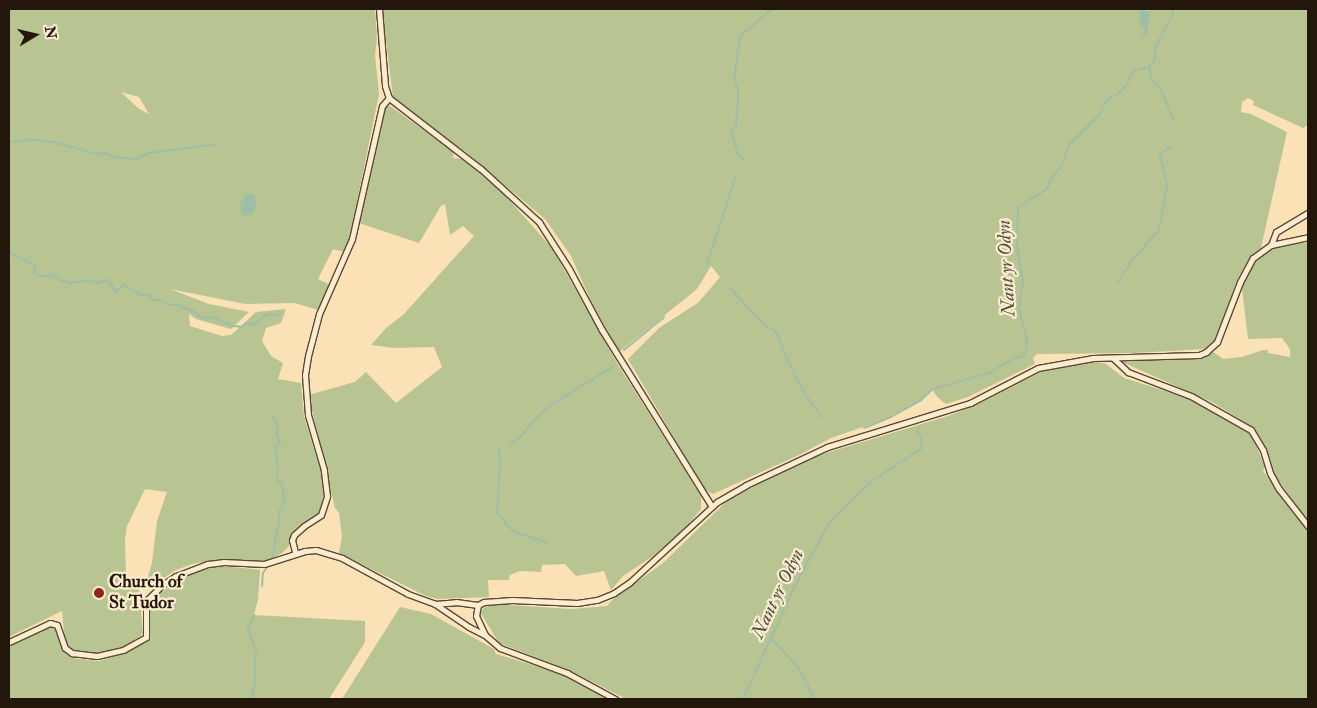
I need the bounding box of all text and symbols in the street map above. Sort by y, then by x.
north arrow [10,10,60,60]
text: N [41,25,60,40]
water label: Nant yr Odyn [993,219,1021,317]
water label: Nant yr Odyn [747,546,809,642]
place label: Church of St Tudor [109,572,182,614]
marker: Church of St Tudor [93,587,105,599]

